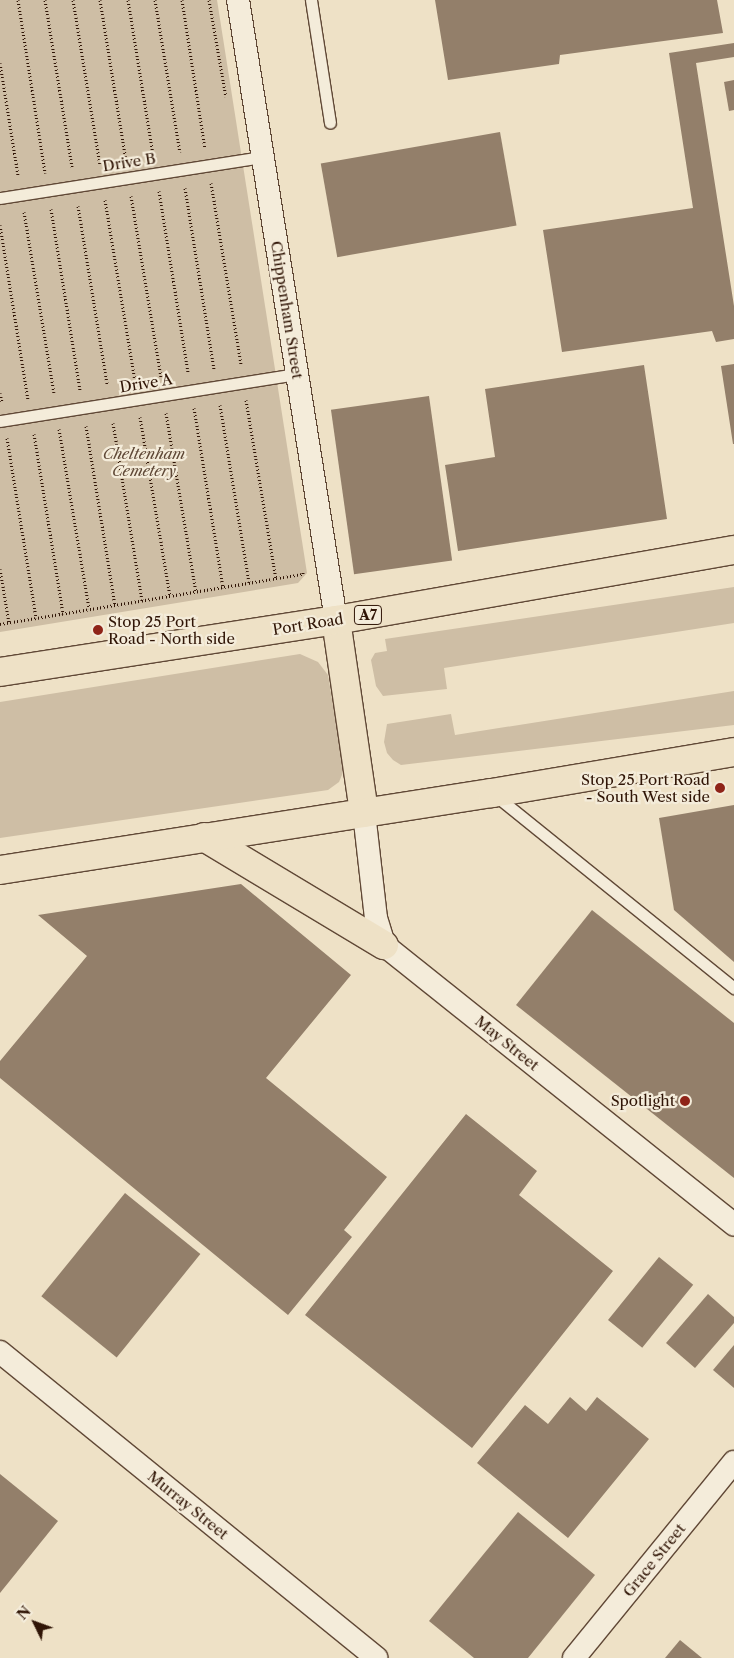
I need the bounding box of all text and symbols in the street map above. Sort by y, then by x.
street label: Drive B [101,149,157,175]
street label: Chippenham Street [267,240,307,380]
street label: Drive A [118,370,174,396]
park label: Cheltenham Cemetery [103,444,185,479]
road number: A7 [353,604,383,626]
street label: Port Road [271,610,345,638]
place label: Stop 25 Port Road - North side [108,612,235,647]
marker: Stop 25 Port Road - North side [92,624,104,636]
place label: Stop 25 Port Road - South West side [581,770,710,805]
marker: Stop 25 Port Road - South West side [714,782,726,794]
street label: May Street [471,1012,543,1074]
place label: Spotlight [611,1092,675,1110]
marker: Spotlight [679,1095,691,1107]
street label: Murray Street [144,1467,232,1543]
street label: Grace Street [619,1520,689,1600]
north arrow [10,1598,60,1648]
text: N [13,1602,35,1624]

